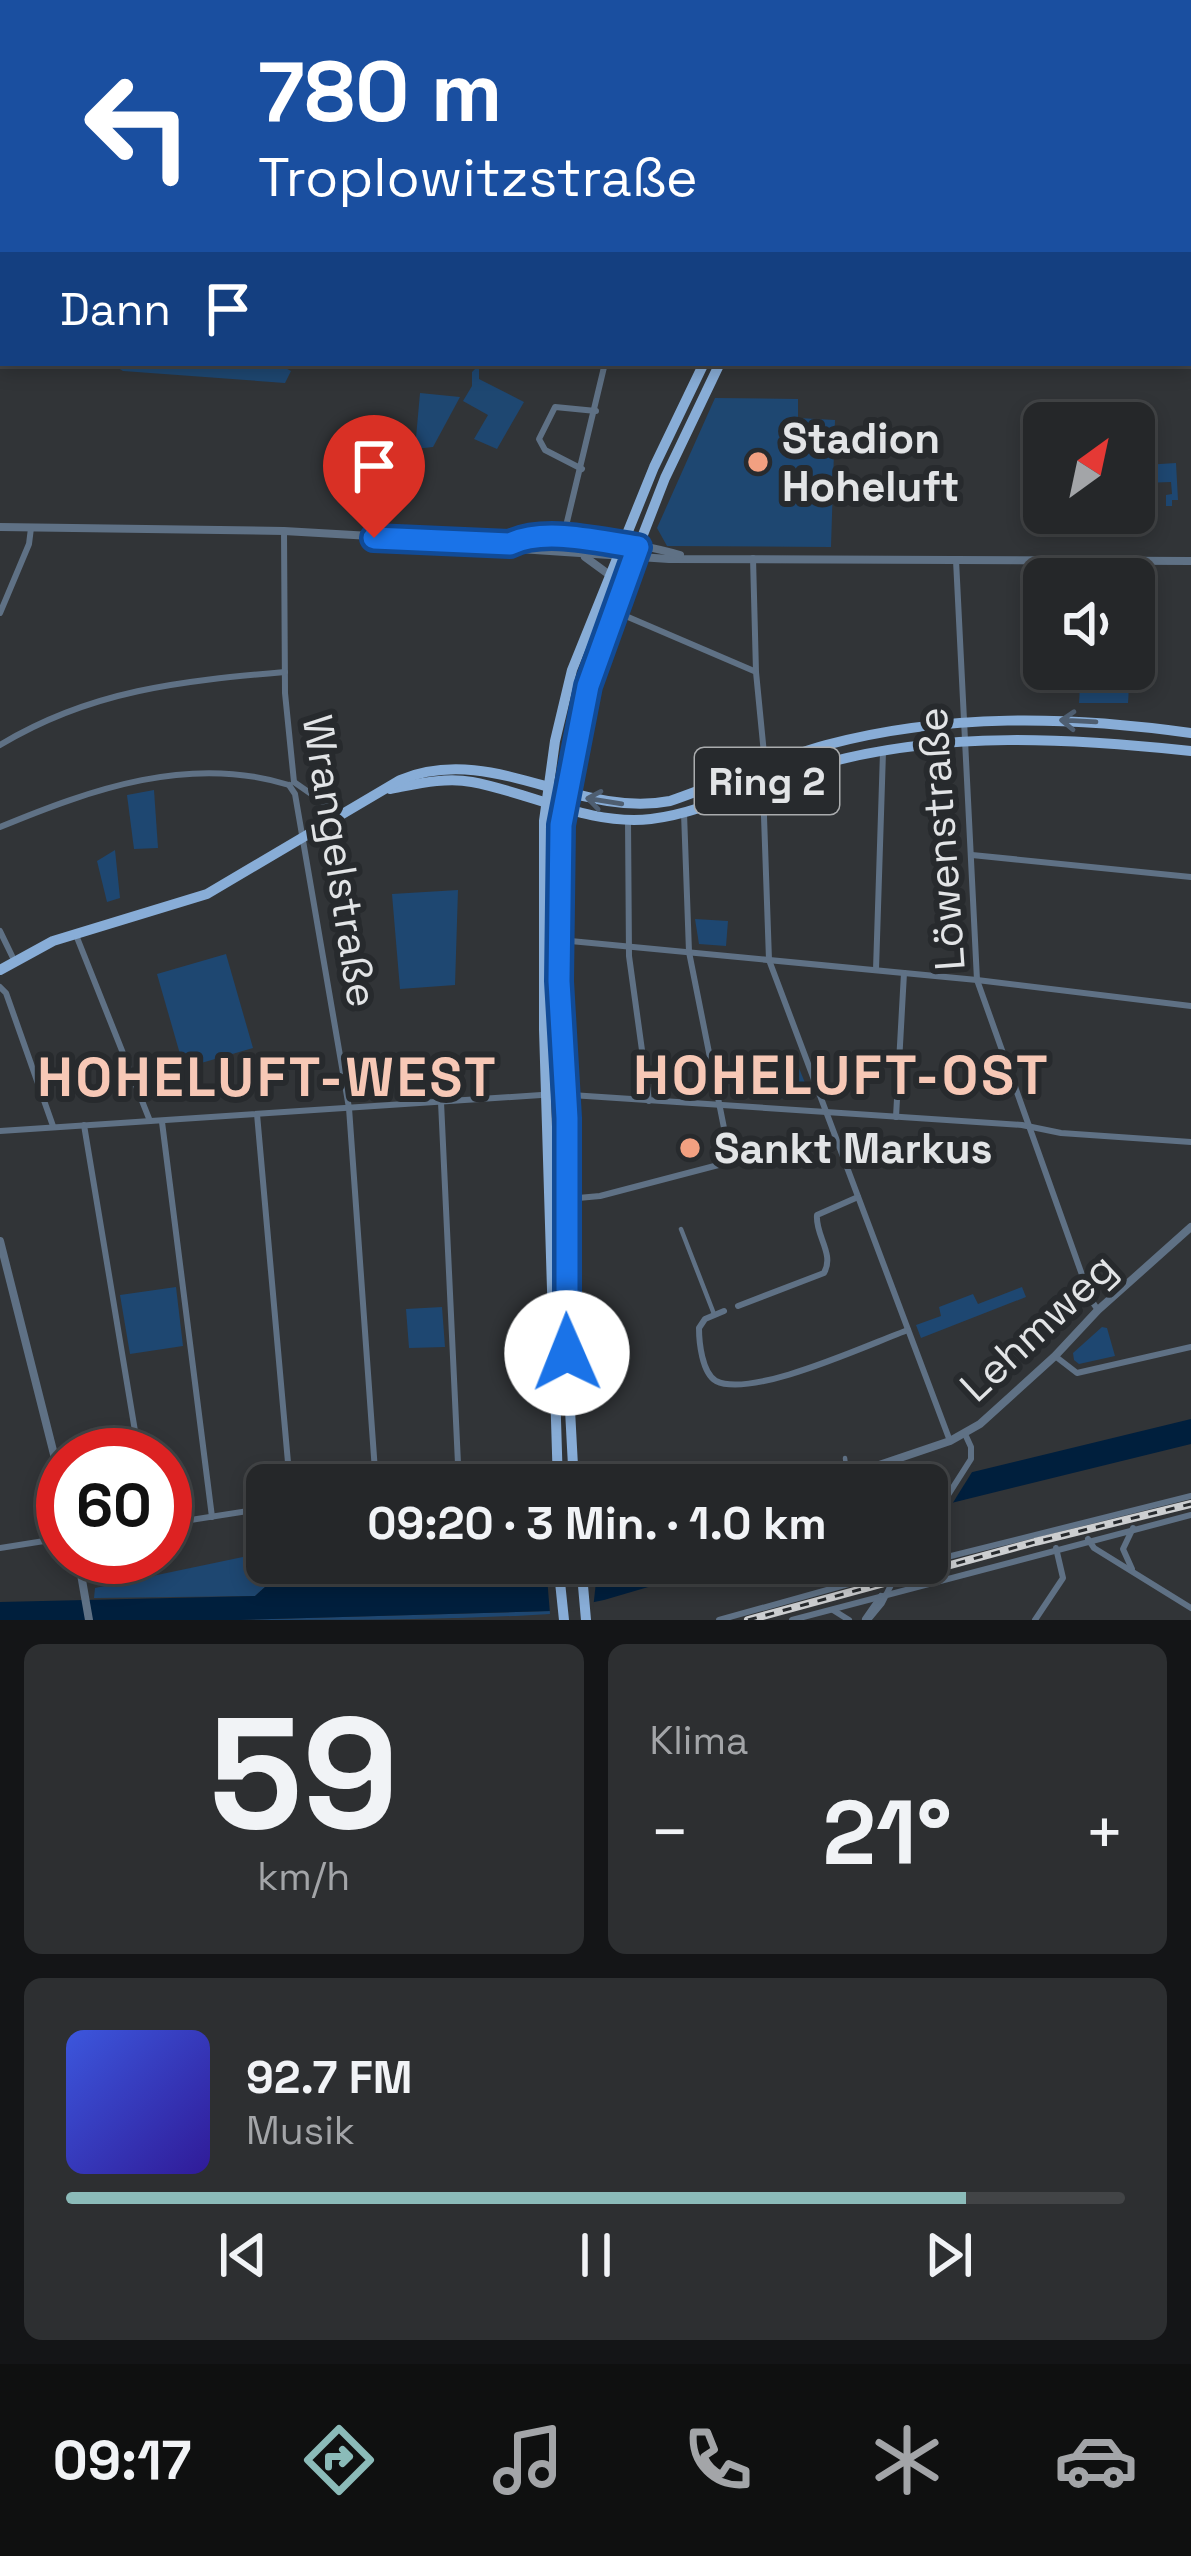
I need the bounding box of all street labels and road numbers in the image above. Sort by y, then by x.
street label: Löwenstraße [905,706,977,972]
street label: Wrangelstraße [291,711,389,1011]
road number: Ring 2 [695,748,839,814]
street label: Lehmweg [949,1241,1127,1413]

